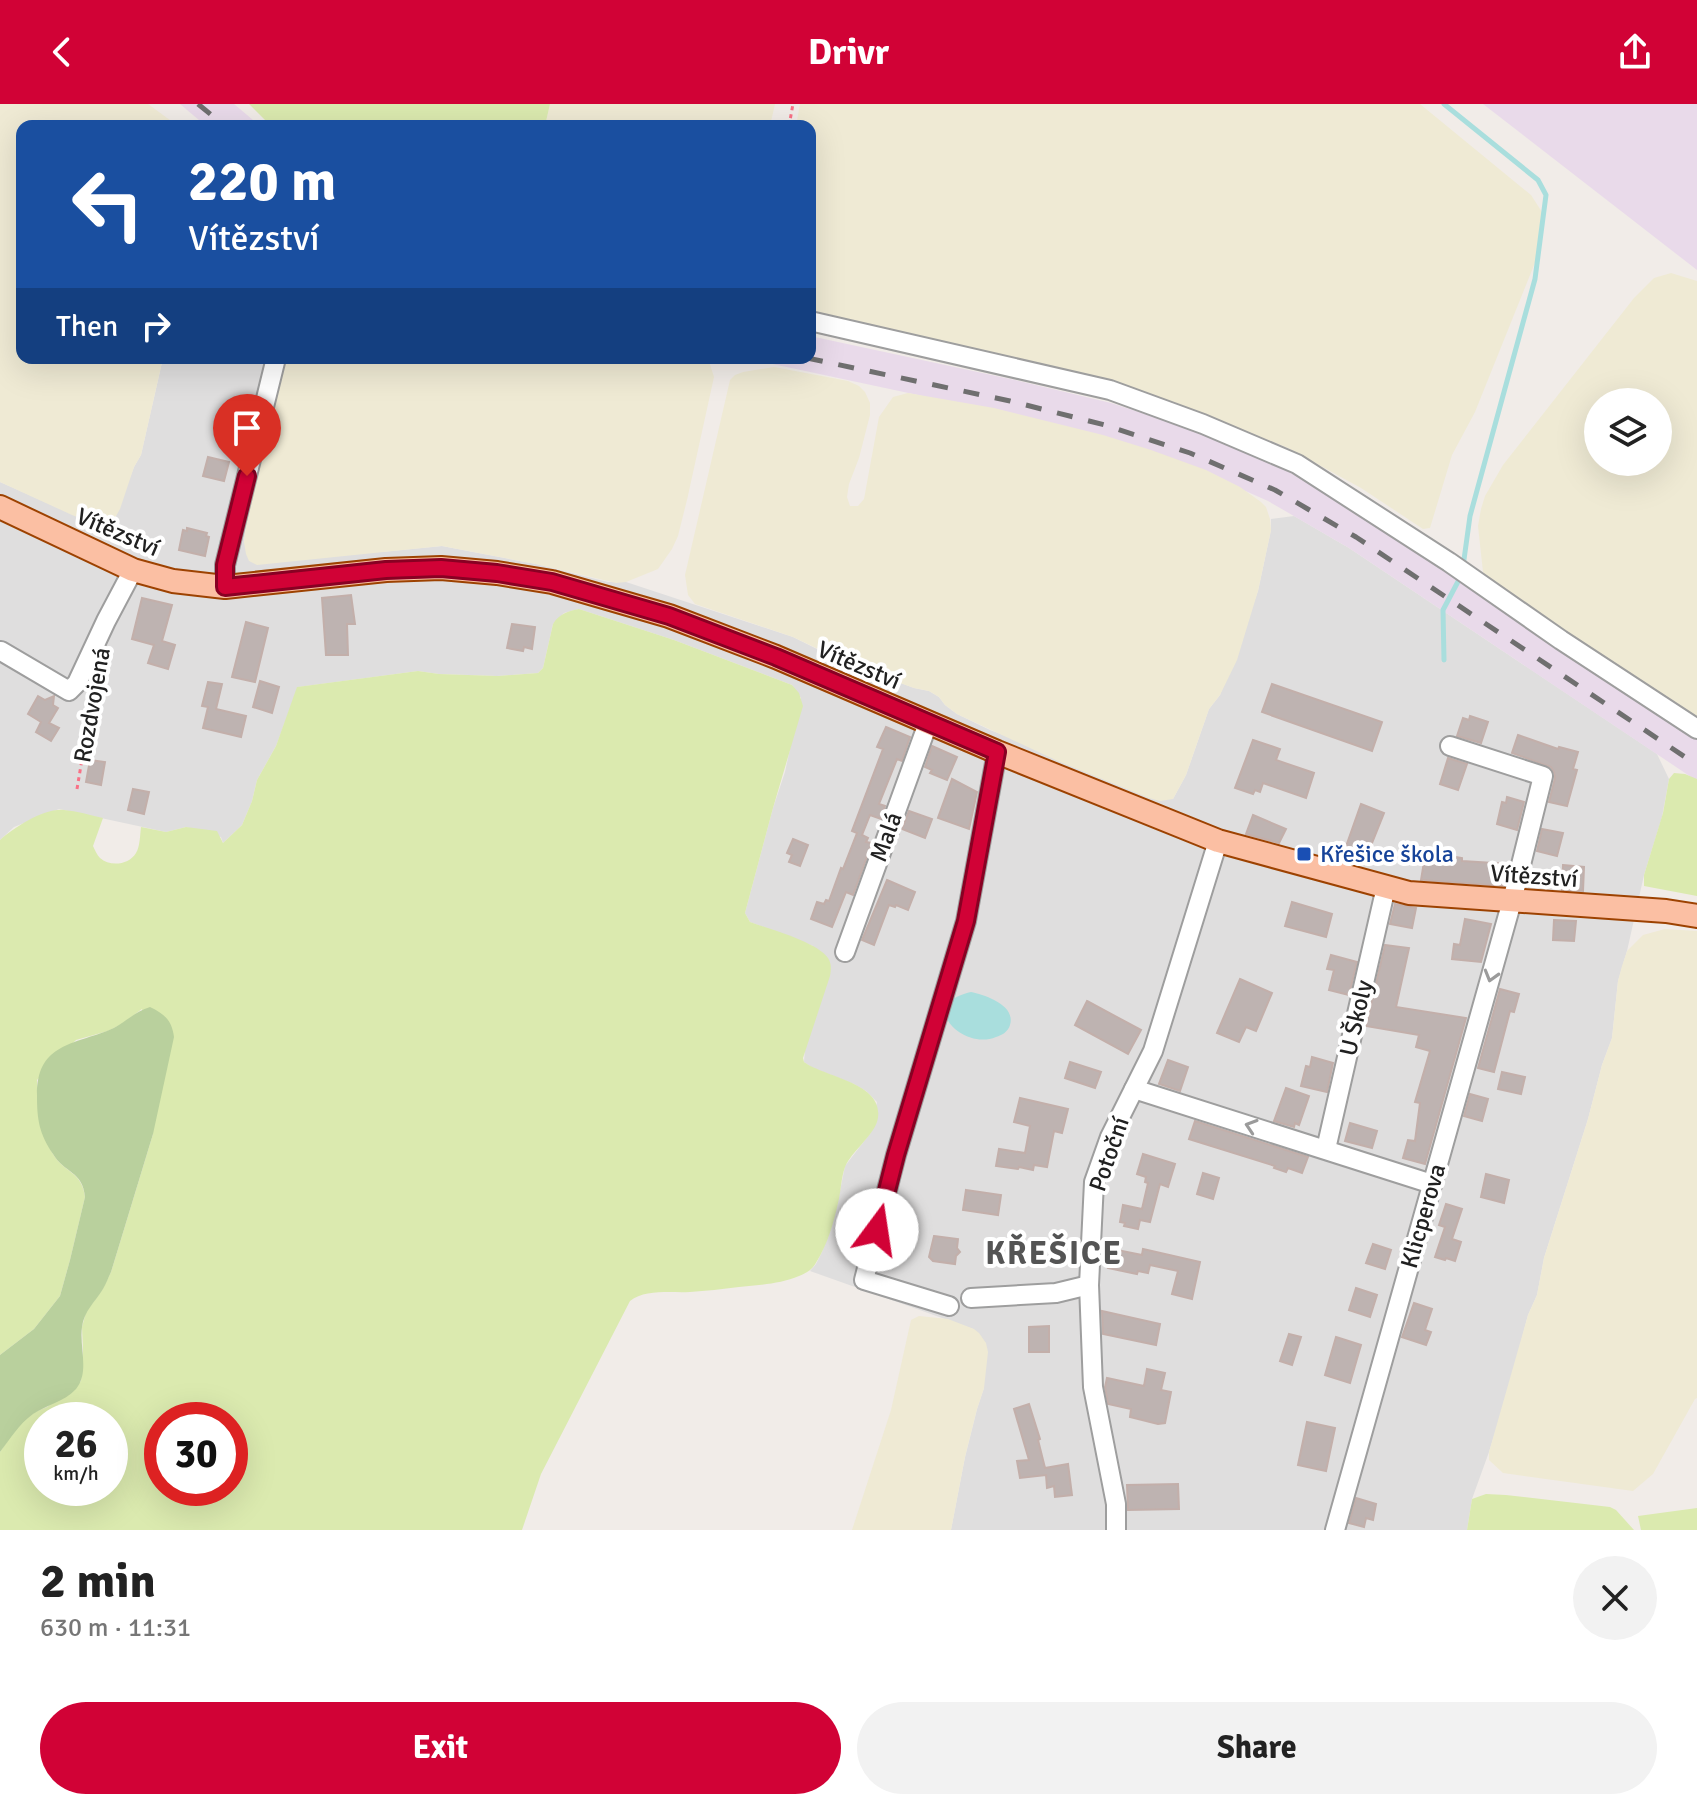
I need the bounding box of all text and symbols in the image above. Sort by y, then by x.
icon: back [40,30,84,74]
text: Drivr [808,30,889,75]
icon: share [1613,30,1657,74]
text: 220 m [188,147,336,216]
icon: left [56,152,160,256]
text: Vítězství [188,216,320,261]
icon: right [134,304,178,348]
text: Then [56,308,118,345]
map controls [1584,388,1672,476]
button: layers [1584,388,1672,476]
pin [213,394,281,476]
icon: arrive [225,406,269,450]
street label: Vítězství [72,501,165,563]
street label: Vítězství [813,634,906,696]
street label: Rozdvojená [67,645,117,765]
street label: Malá [863,808,909,866]
place label: Křešice škola [1320,839,1454,869]
marker: Křešice škola [1295,845,1313,863]
street label: Vítězství [1489,858,1579,894]
one-way arrow [1484,969,1500,983]
street label: U Školy [1333,977,1379,1059]
street label: Potoční [1082,1112,1136,1195]
one-way arrow [1245,1119,1259,1135]
street label: Klicperova [1394,1160,1452,1272]
position arrow [835,1188,919,1272]
district label: KŘEŠICE [985,1233,1123,1273]
speed limit sign: 30 [144,1402,248,1506]
text: 26 [54,1419,98,1469]
text: km/h [53,1461,99,1486]
text: 2 min [40,1552,156,1611]
button: close [1573,1556,1657,1640]
text: 630 m · 11:31 [40,1612,191,1644]
button: Exit [40,1702,841,1794]
button: Share [857,1702,1657,1794]

